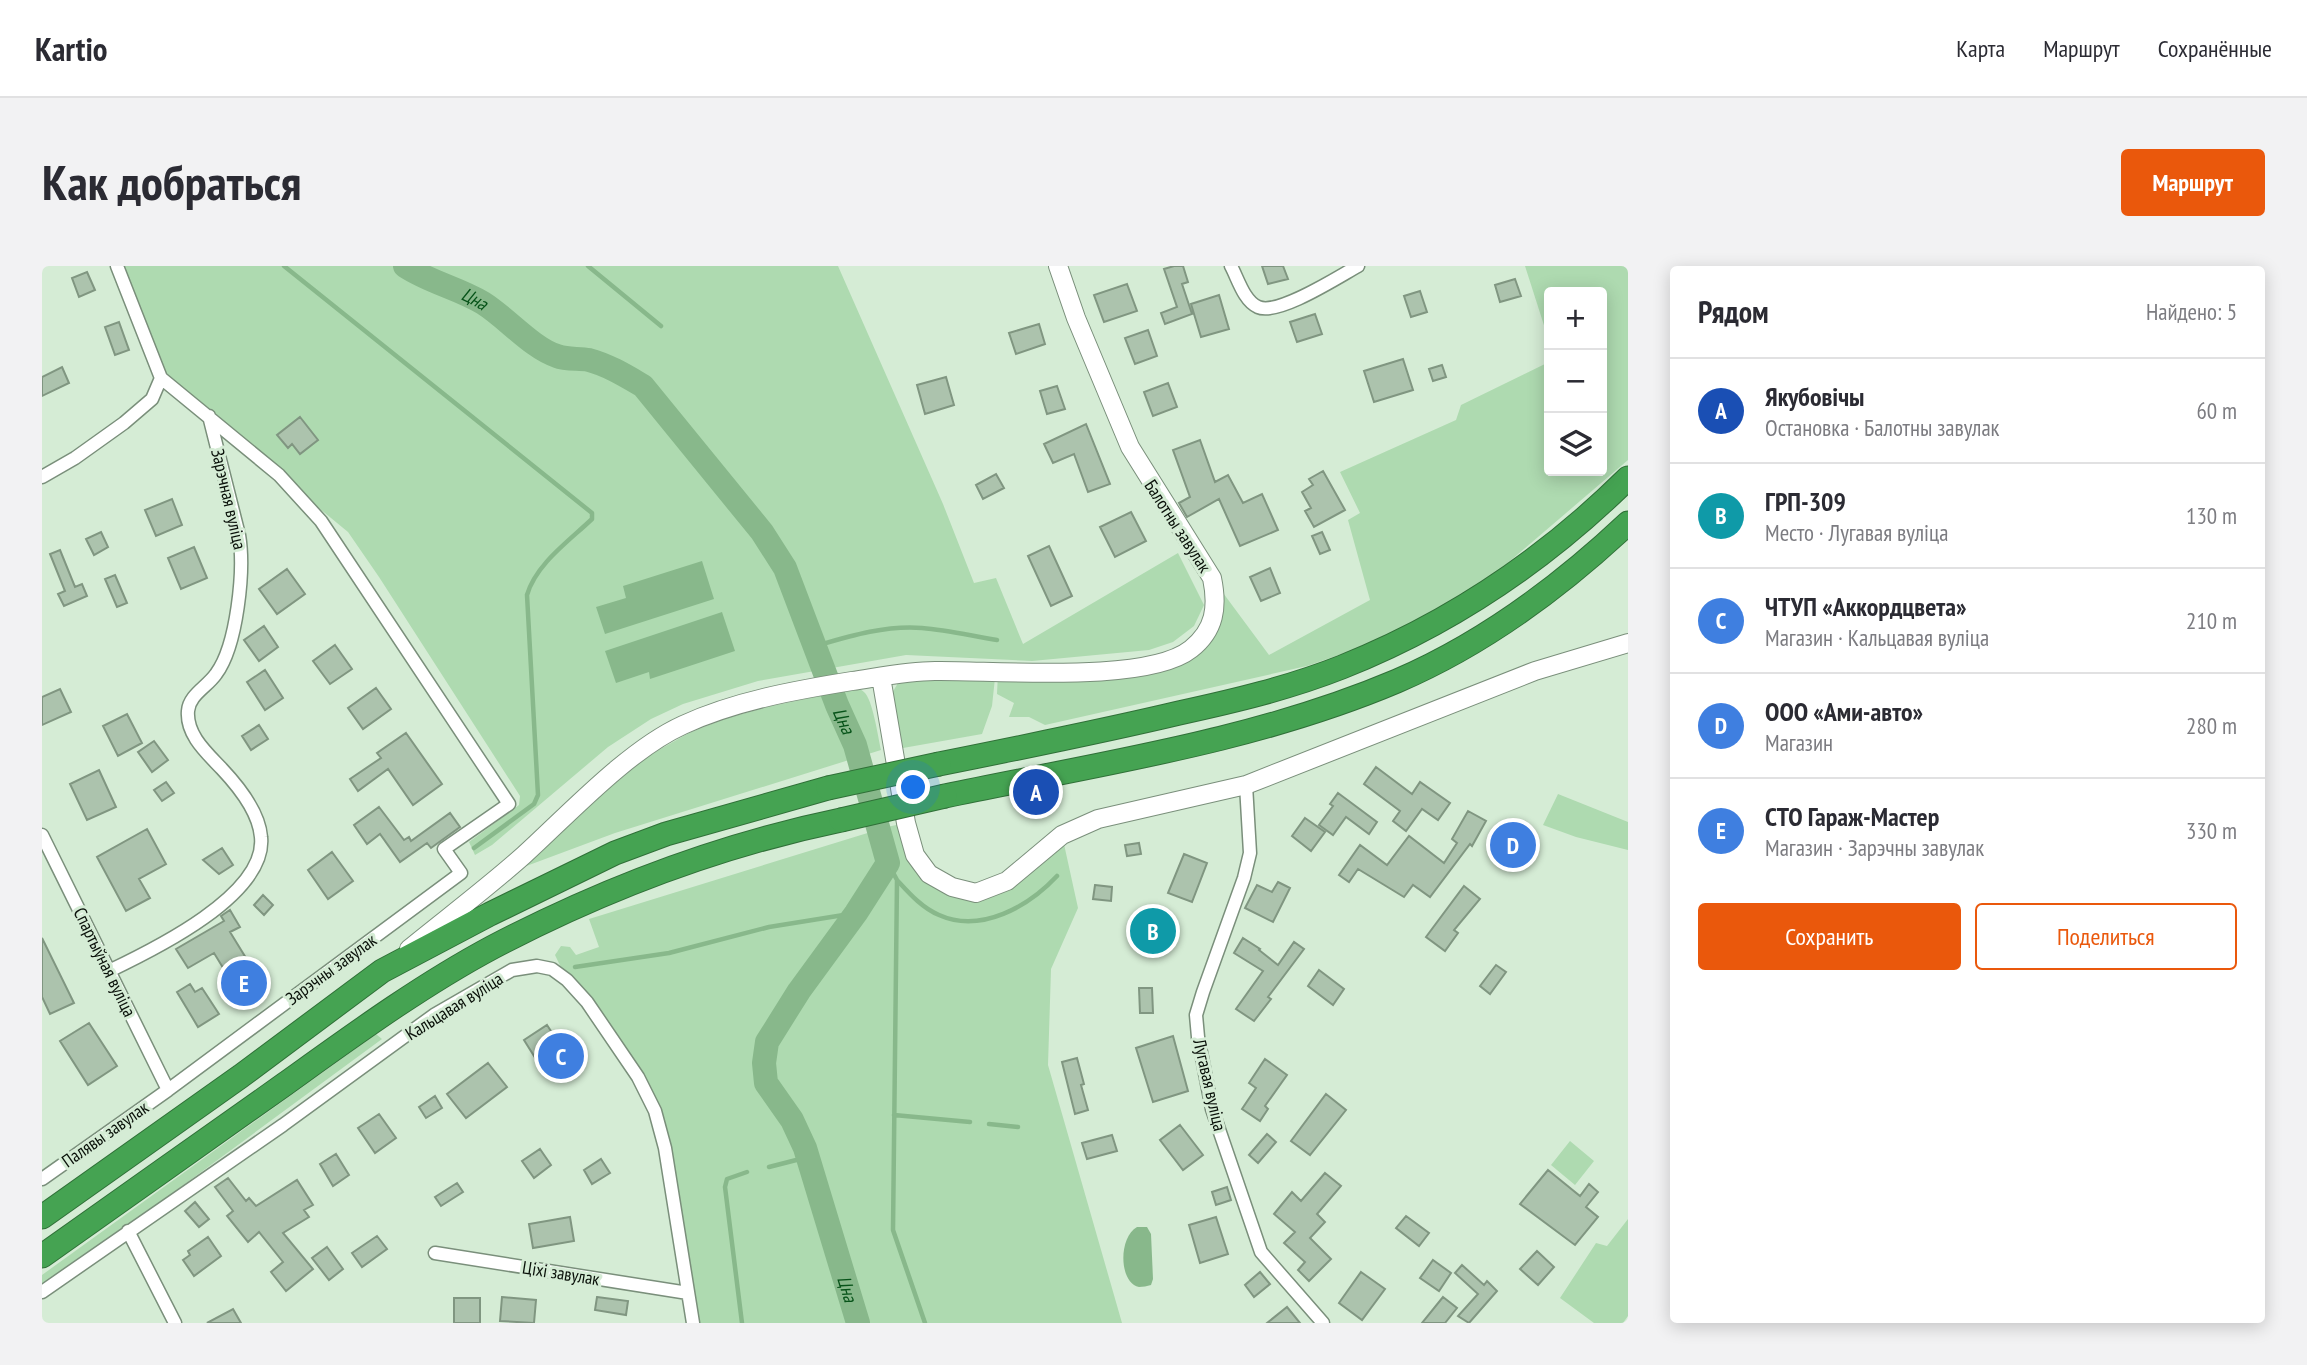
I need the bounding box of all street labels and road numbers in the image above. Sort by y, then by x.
street label: Зарэчная вуліца [206,446,252,552]
street label: Балотны завулак [1139,475,1217,577]
street label: Спартыўная вуліца [69,903,141,1021]
street label: Зарэчны завулак [281,928,381,1010]
street label: Кальцавая вуліца [401,967,507,1045]
street label: Лугавая вуліца [1188,1036,1232,1133]
street label: Палявы завулак [57,1096,153,1172]
street label: Ціхі завулак [521,1256,601,1290]

